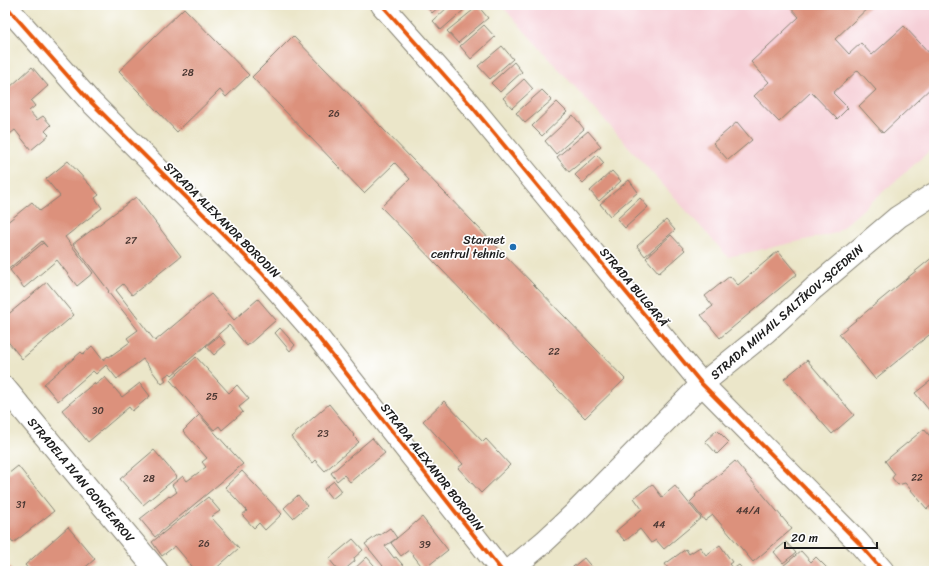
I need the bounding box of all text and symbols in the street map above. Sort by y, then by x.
house number: 28 [182,64,194,82]
house number: 26 [328,105,340,123]
street label: STRADA ALEXANDR BORODIN [158,156,286,284]
place label: Starnet centrul tehnic [431,229,505,265]
house number: 27 [125,232,138,250]
street label: STRADA MIHAIL SALTÎKOV-ȘCEDRIN [705,238,869,385]
marker: Starnet centrul tehnic [508,242,518,252]
street label: STRADA BULGARĂ [594,242,675,333]
house number: 22 [548,343,560,361]
house number: 25 [206,388,218,406]
street label: STRADA ALEXANDR BORODIN [375,398,490,537]
house number: 30 [92,402,104,420]
street label: STRADELA IVAN GONCEAROV [22,412,141,548]
house number: 23 [317,425,329,443]
house number: 22 [911,469,923,487]
house number: 28 [143,470,155,488]
house number: 31 [16,496,26,514]
house number: 44/A [736,502,760,520]
house number: 44 [653,516,665,534]
scale bar [785,524,877,550]
text: 20 m [791,527,818,549]
house number: 26 [198,535,210,553]
house number: 39 [419,536,431,554]

